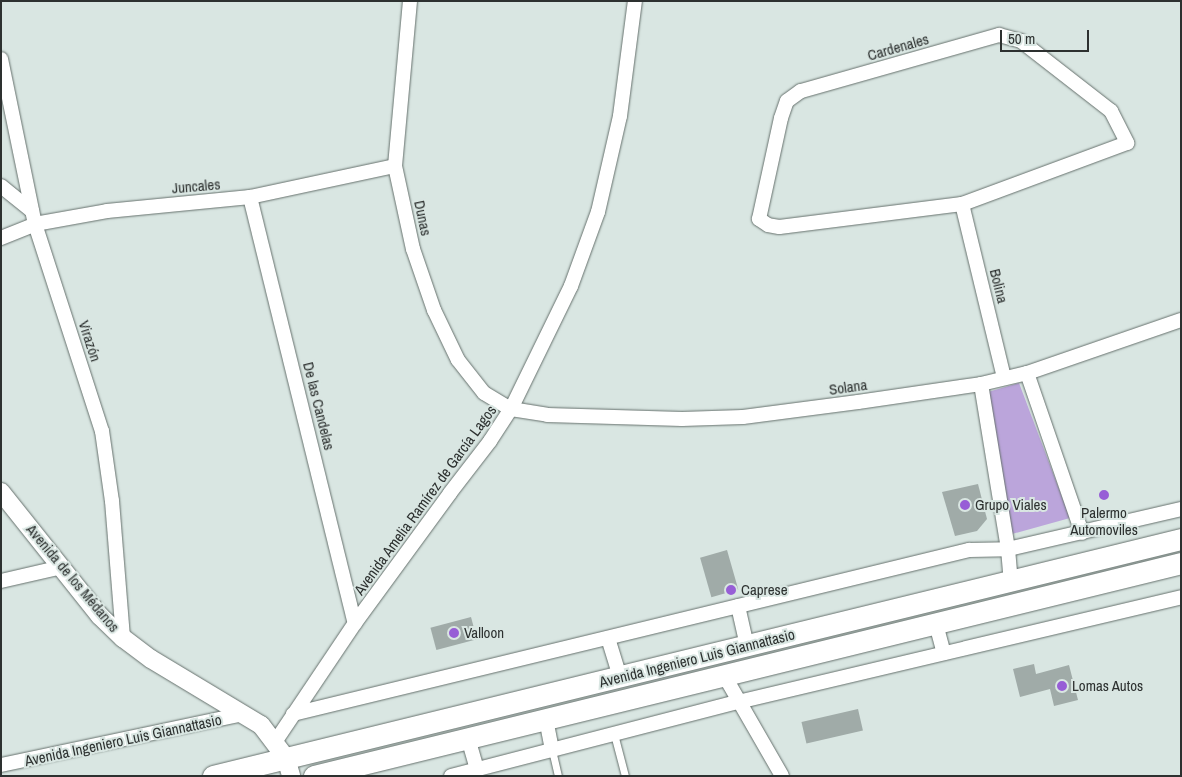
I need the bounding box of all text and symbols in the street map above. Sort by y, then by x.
scale bar [1002,20,1091,52]
text: 50 m [1008,28,1035,49]
street label: Cardenales [865,30,931,64]
street label: Juncales [171,175,221,197]
street label: Dunas [411,199,435,237]
street label: Bolina [986,267,1012,305]
street label: Virazón [75,318,105,364]
street label: De las Candelas [299,360,339,452]
street label: Solana [828,375,868,399]
street label: Avenida Amelia Ramírez de García Lagos [350,401,500,599]
marker: Palermo Automoviles [1098,489,1110,501]
place label: Grupo Viales [975,496,1047,514]
marker: Grupo Viales [959,499,971,511]
place label: Palermo Automoviles [1070,503,1138,538]
street label: Avenida de los Médanos [23,520,123,636]
place label: Caprese [741,581,787,599]
marker: Caprese [725,584,737,596]
place label: Valloon [464,624,504,642]
street label: Avenida Ingeniero Luis Giannattasio [597,625,797,691]
marker: Valloon [448,627,460,639]
place label: Lomas Autos [1072,677,1144,695]
marker: Lomas Autos [1056,680,1068,692]
street label: Avenida Ingeniero Luis Giannattasio [23,710,223,770]

